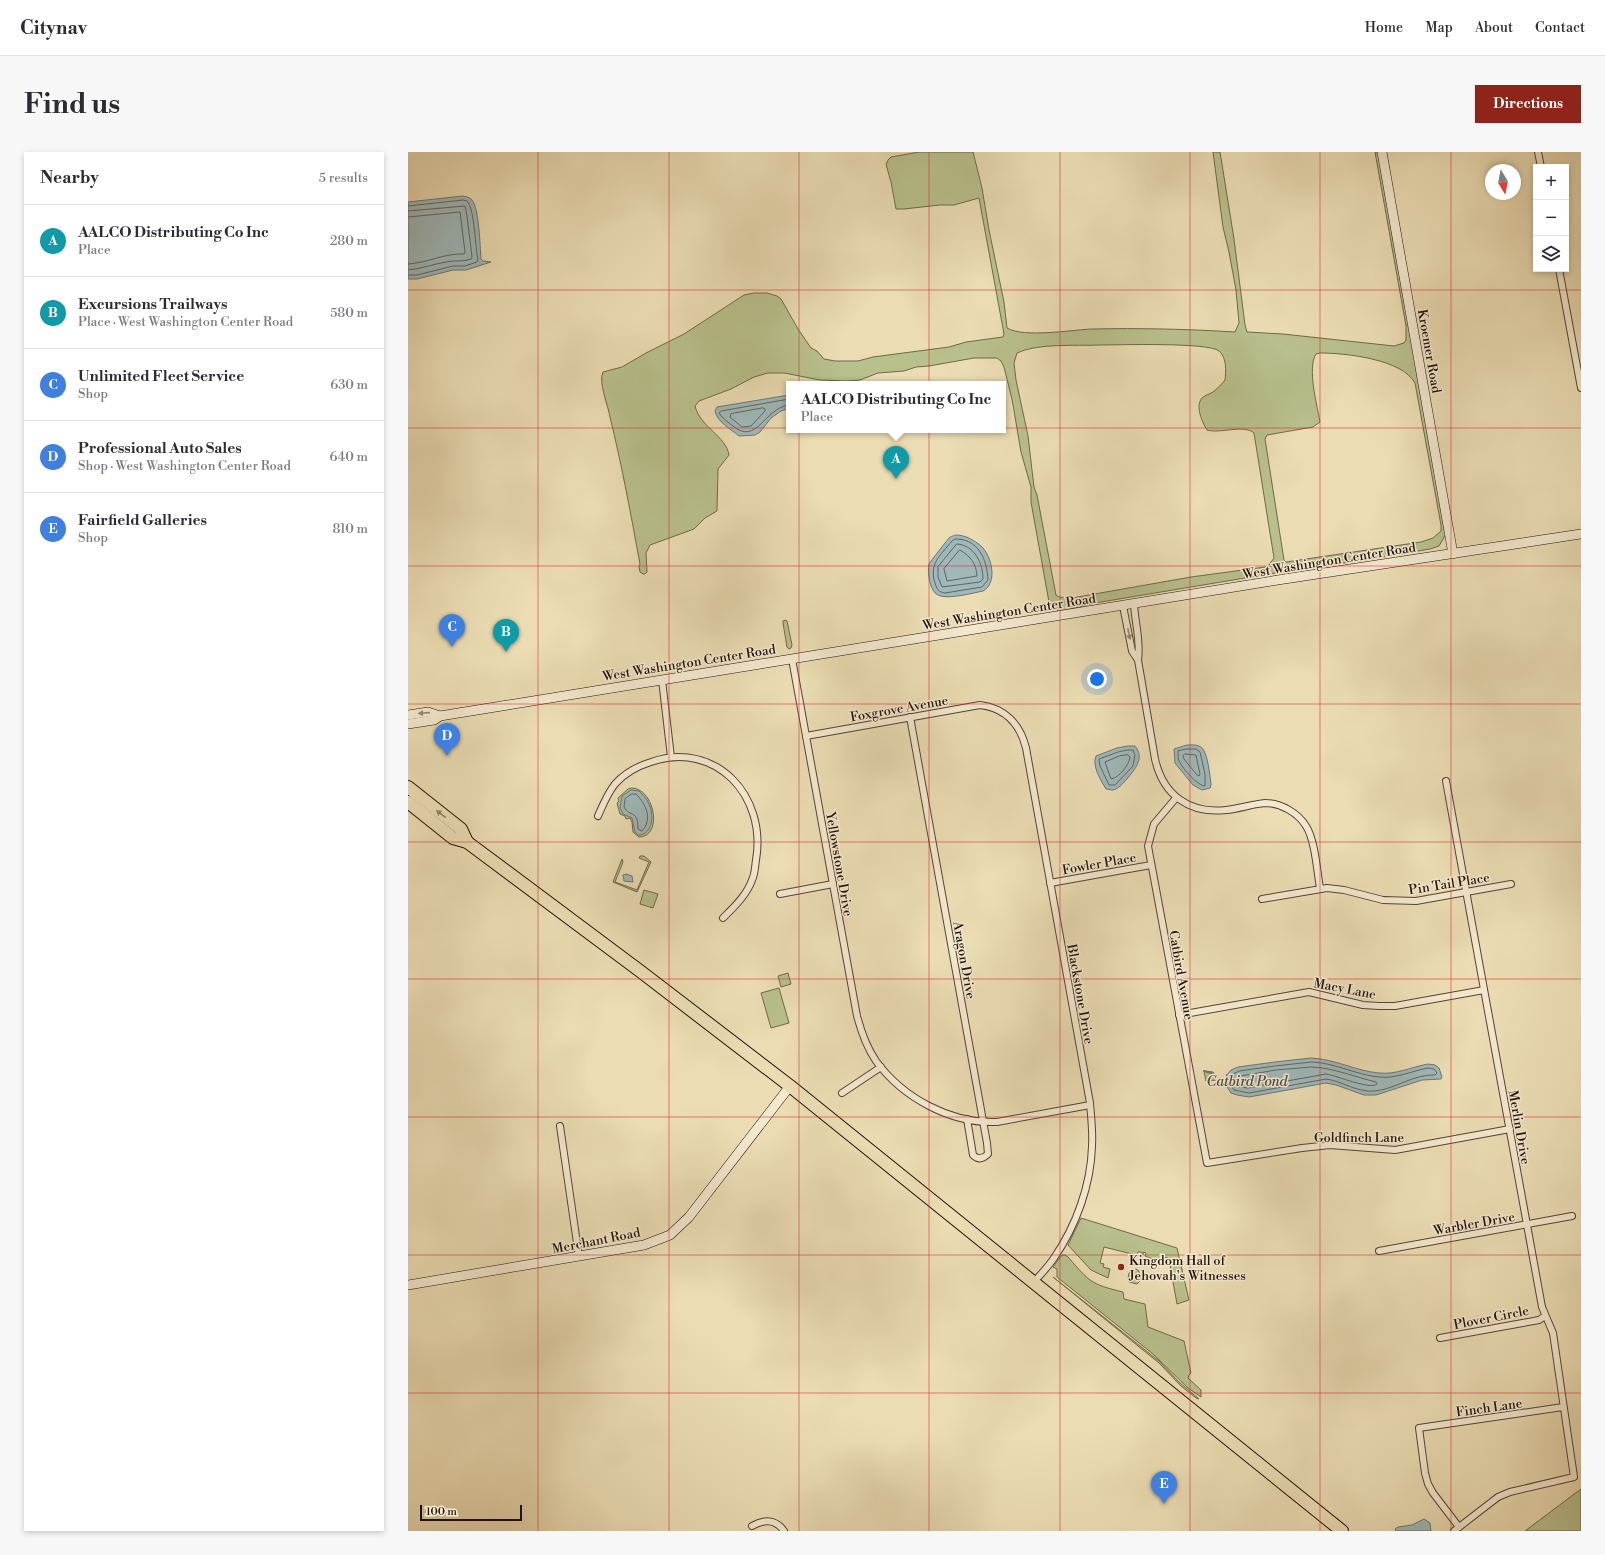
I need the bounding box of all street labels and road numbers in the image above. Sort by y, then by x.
street label: Kroemer Road [1414,308,1444,395]
street label: West Washington Center Road [1240,539,1418,583]
street label: West Washington Center Road [920,590,1098,634]
street label: West Washington Center Road [600,641,778,685]
street label: Foxgrove Avenue [849,692,950,725]
street label: Yellowstone Drive [822,810,856,918]
street label: Fowler Place [1061,850,1138,878]
street label: Pin Tail Place [1407,870,1491,898]
street label: Aragon Drive [949,919,979,1001]
street label: Catbird Avenue [1165,929,1197,1021]
street label: Blackstone Drive [1063,942,1097,1046]
street label: Macy Lane [1312,975,1378,1003]
street label: Merlin Drive [1505,1089,1533,1166]
street label: Goldfinch Lane [1314,1130,1405,1146]
street label: Warbler Drive [1431,1209,1516,1239]
street label: Merchant Road [551,1224,642,1257]
street label: Plover Circle [1452,1303,1531,1333]
street label: Finch Lane [1455,1395,1524,1421]

